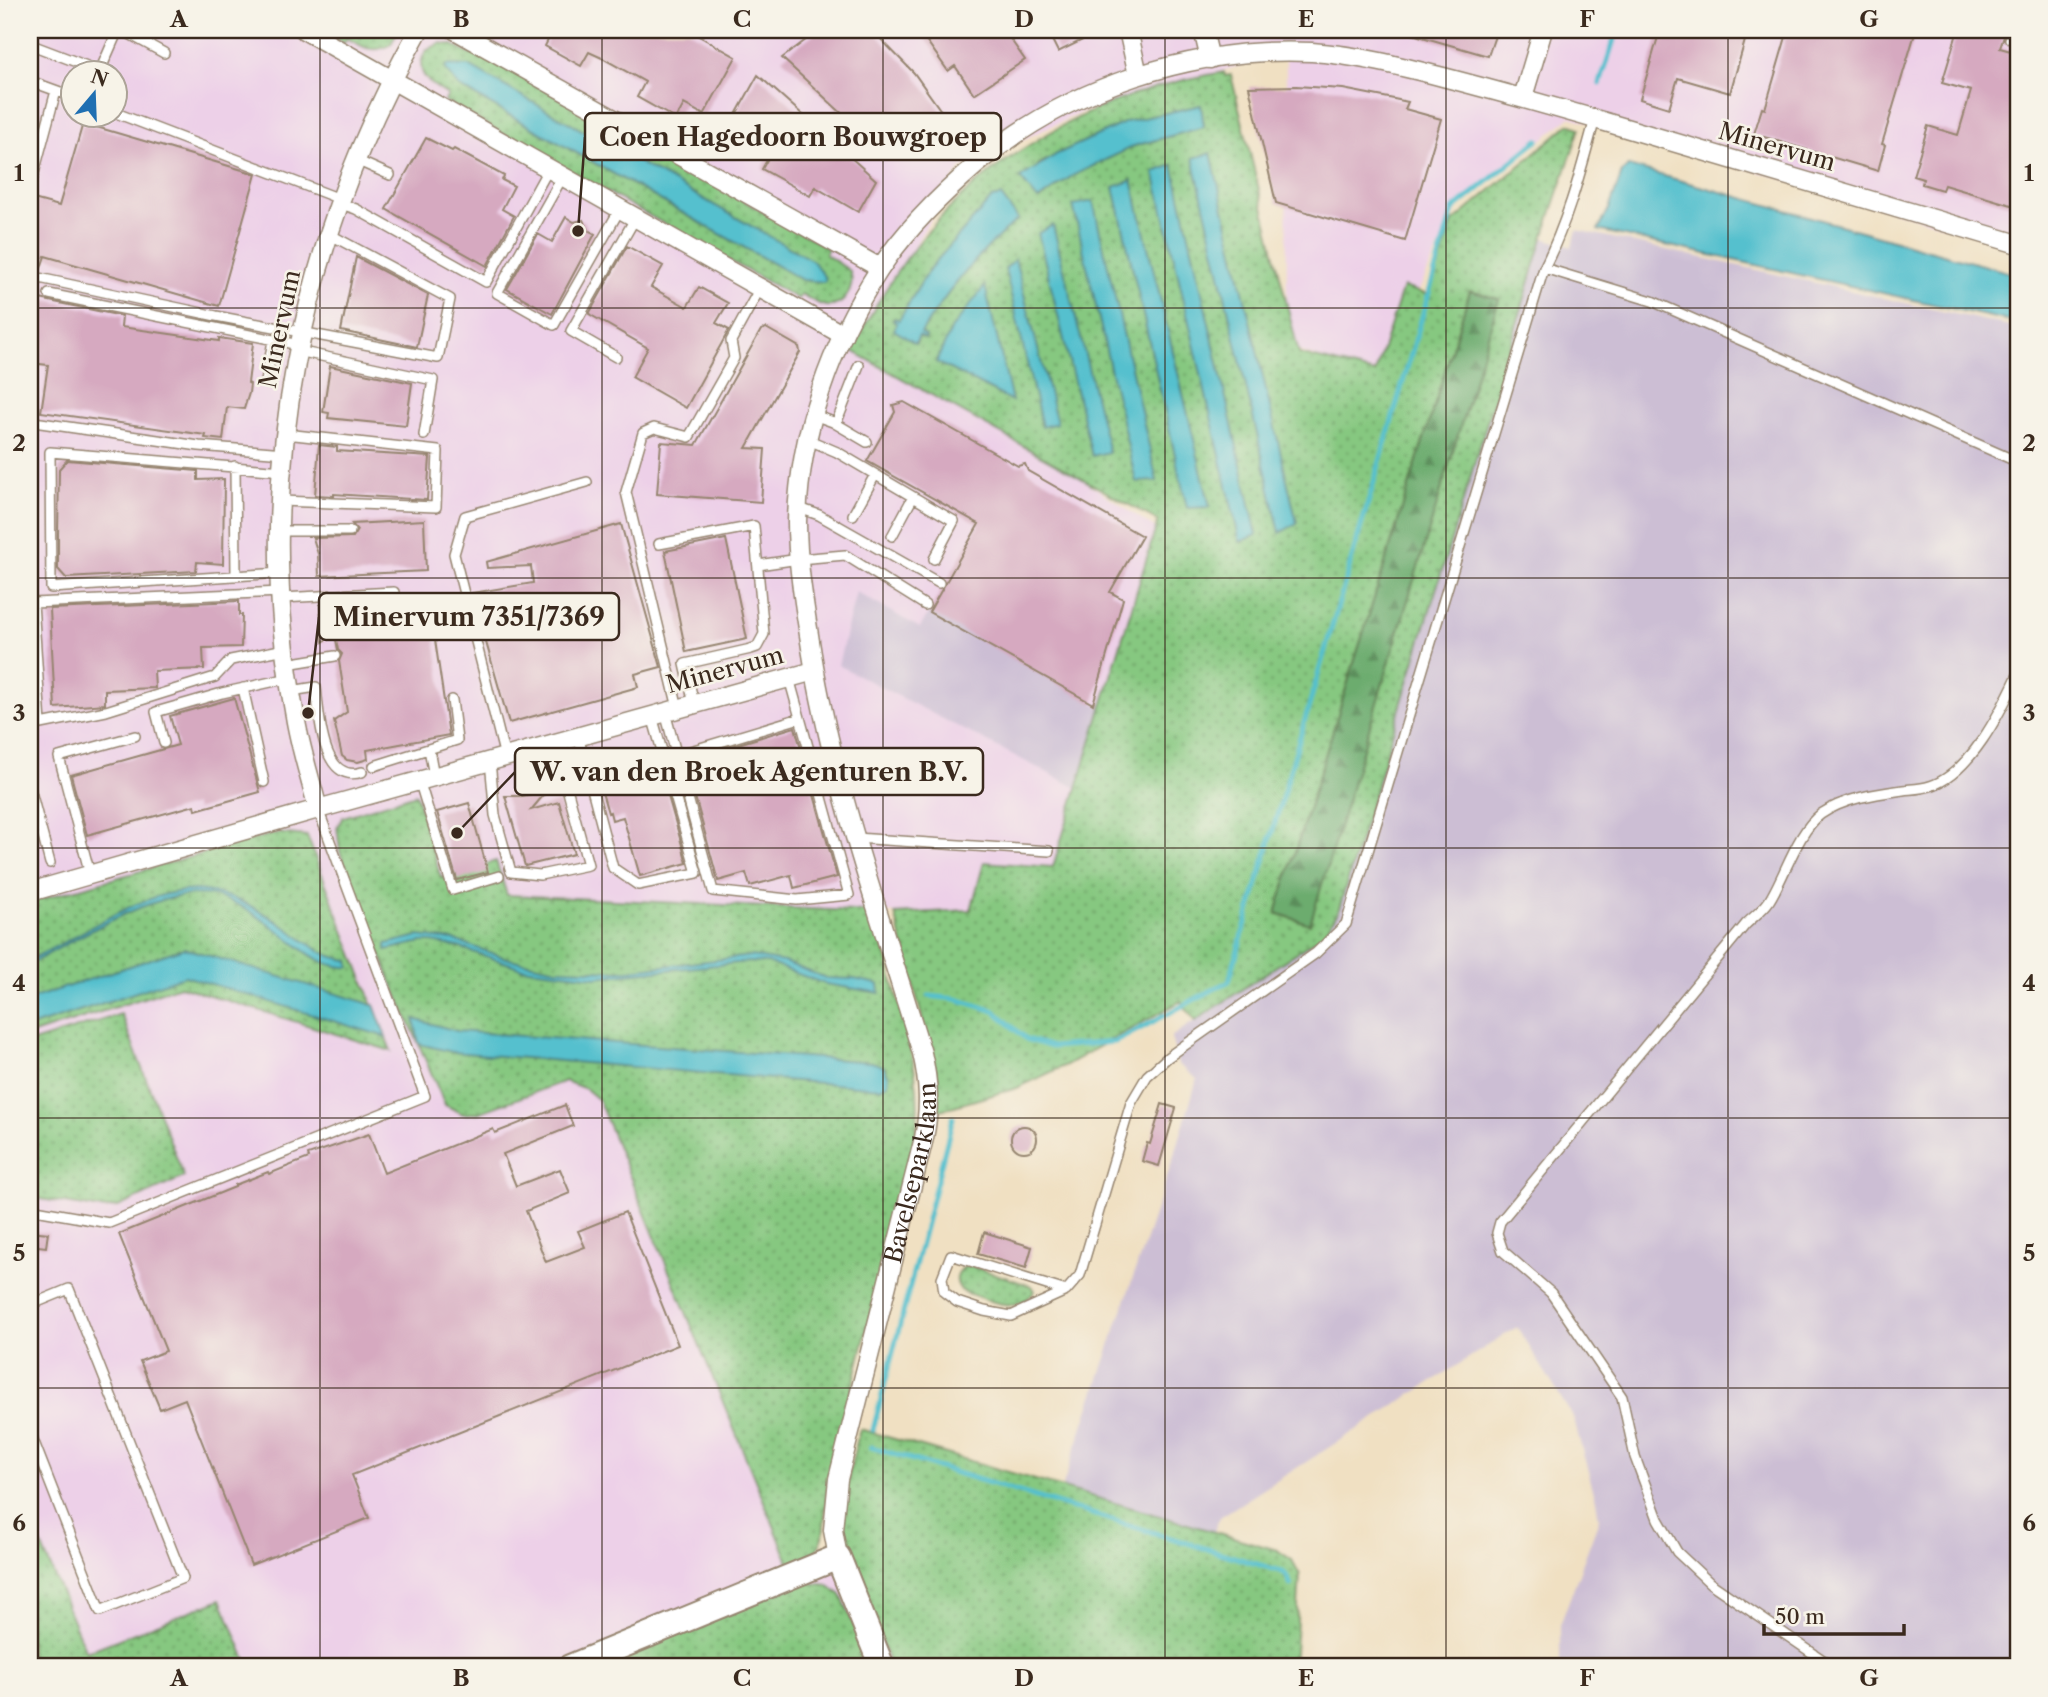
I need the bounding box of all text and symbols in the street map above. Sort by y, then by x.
text: A [169,5,189,33]
text: B [452,5,470,33]
text: C [733,5,751,33]
text: D [1014,5,1034,33]
text: E [1298,5,1314,33]
text: F [1579,5,1595,33]
text: G [1859,5,1879,33]
north arrow [60,60,130,130]
text: N [88,65,111,92]
callout: Coen Hagedoorn Bouwgroep [585,113,1001,160]
street label: Minervum [1715,116,1839,177]
text: Coen Hagedoorn Bouwgroep [599,121,987,153]
text: 1 [14,159,25,187]
text: 1 [2024,159,2035,187]
street label: Minervum [253,267,306,391]
text: 2 [12,429,26,457]
text: 2 [2022,429,2036,457]
callout: Minervum 7351/7369 [319,593,619,640]
text: Minervum 7351/7369 [333,601,605,633]
street label: Minervum [663,640,787,699]
text: 3 [13,699,26,727]
text: 3 [2023,699,2036,727]
callout: W. van den Broek Agenturen B.V. [515,748,983,795]
text: W. van den Broek Agenturen B.V. [529,756,968,788]
text: 4 [12,969,26,997]
text: 4 [2022,969,2036,997]
street label: Bavelseparklaan [878,1082,942,1266]
text: 5 [13,1239,25,1267]
text: 5 [2023,1239,2035,1267]
text: 6 [12,1509,26,1537]
text: 6 [2022,1509,2036,1537]
scale bar [1764,1592,1904,1636]
text: 50 m [1775,1604,1825,1629]
text: A [169,1664,189,1692]
text: B [452,1664,470,1692]
text: C [733,1664,751,1692]
text: D [1014,1664,1034,1692]
text: E [1298,1664,1314,1692]
text: F [1579,1664,1595,1692]
text: G [1859,1664,1879,1692]

